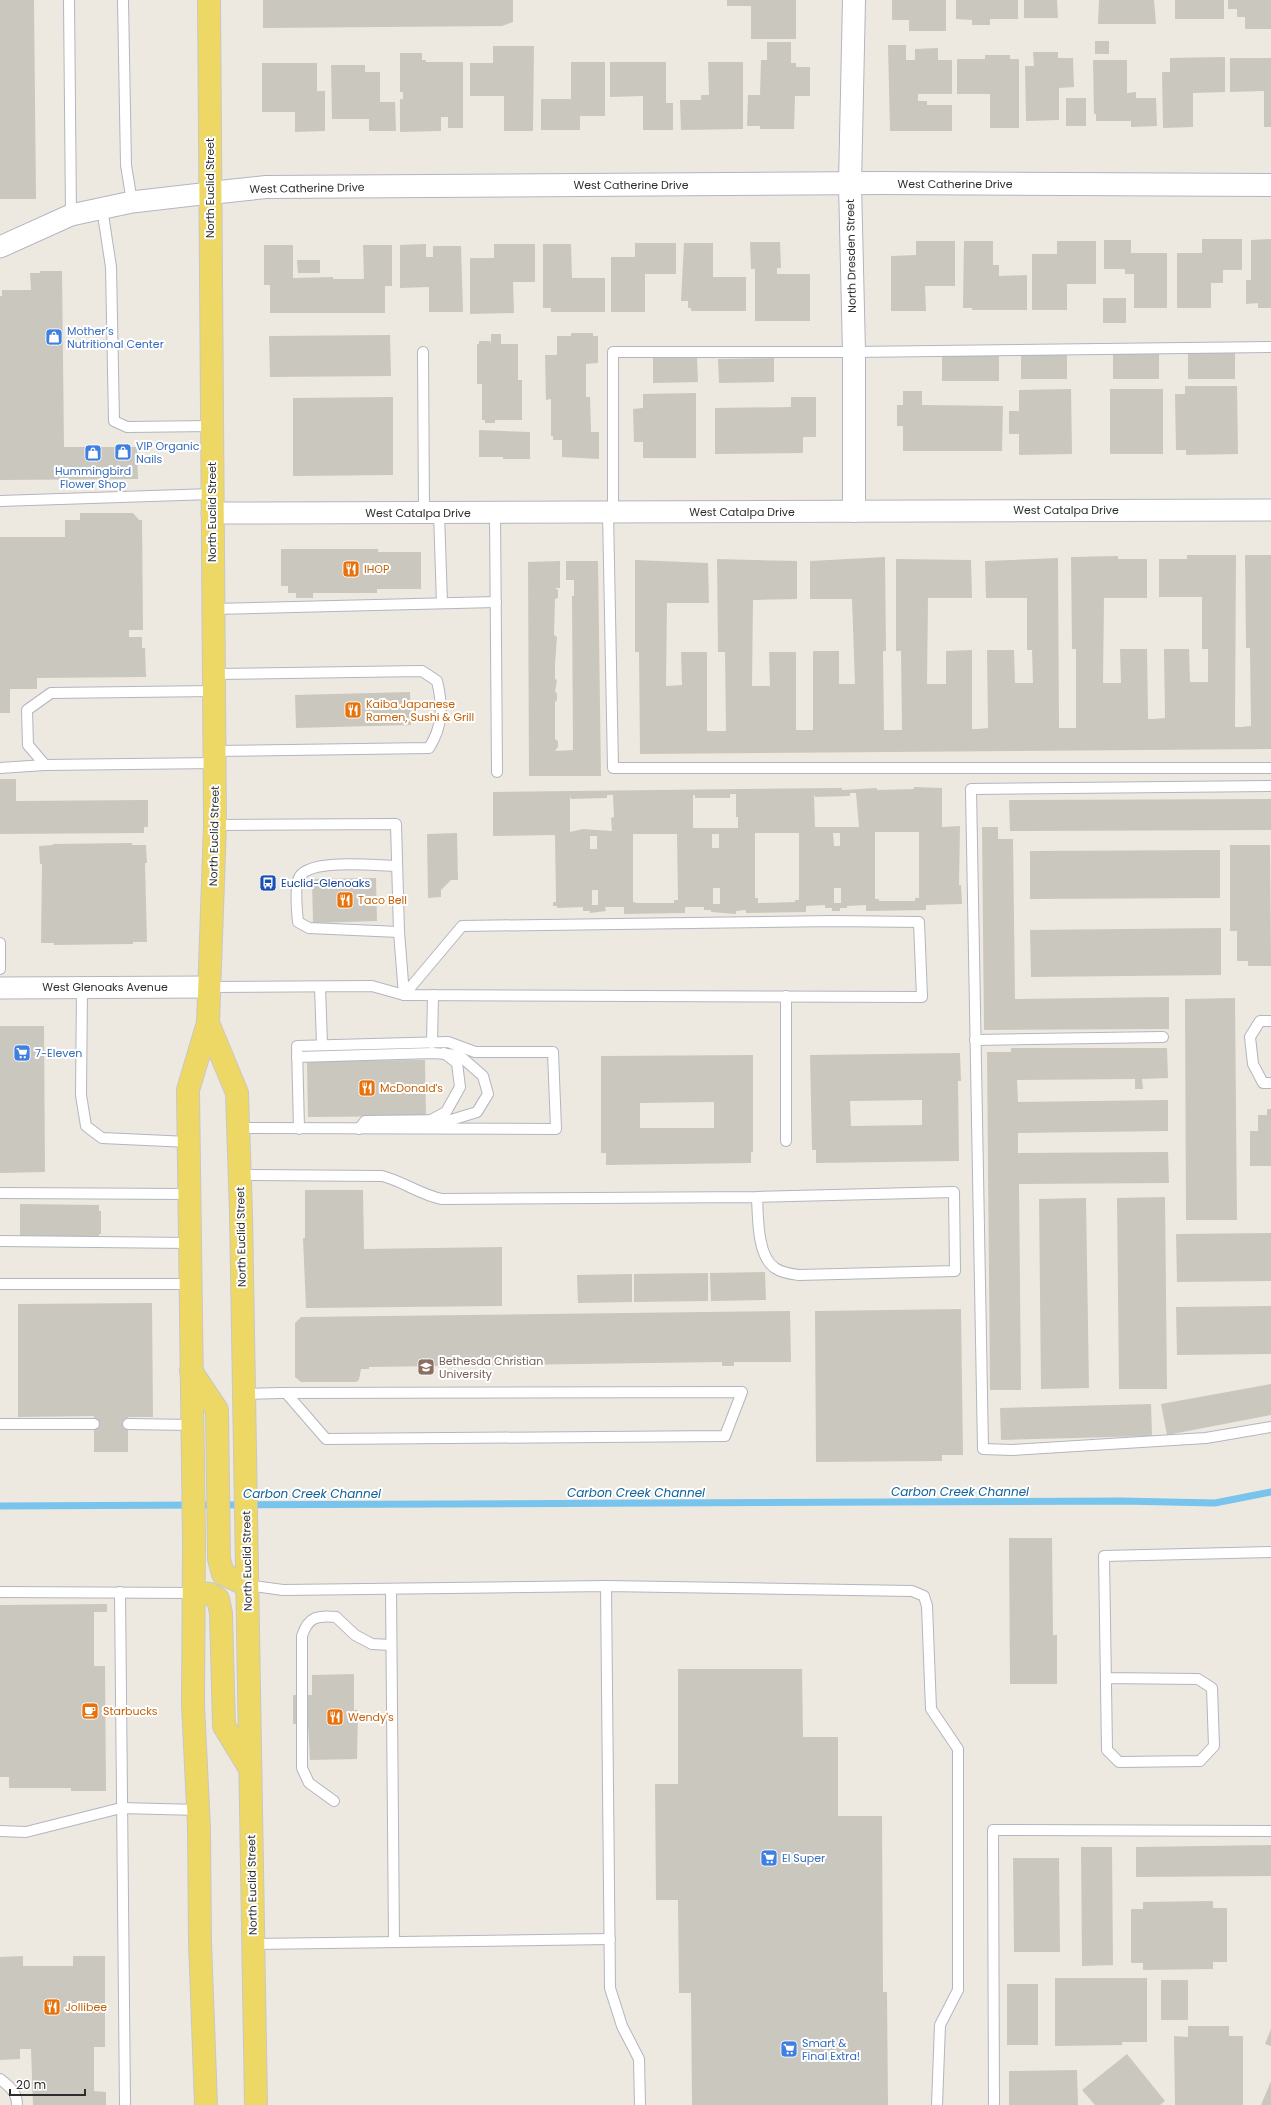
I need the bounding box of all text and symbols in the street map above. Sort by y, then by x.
street label: North Euclid Street [202,138,218,238]
street label: West Catherine Drive [897,176,1013,192]
street label: West Catherine Drive [573,177,689,193]
street label: West Catherine Drive [249,179,365,197]
street label: North Dresden Street [842,199,860,313]
place label: Mother’s Nutritional Center [67,323,164,352]
shop icon: Mother’s Nutritional Center [44,327,64,347]
place label: VIP Organic Nails [136,438,200,467]
shop icon: VIP Organic Nails [113,442,133,462]
shop icon: Hummingbird Flower Shop [83,443,103,463]
street label: North Euclid Street [204,462,220,562]
place label: Hummingbird Flower Shop [55,463,131,492]
street label: West Catalpa Drive [1013,502,1119,518]
street label: West Catalpa Drive [689,504,795,520]
street label: West Catalpa Drive [365,505,471,521]
restaurant icon: IHOP [341,559,361,579]
place label: IHOP [364,561,389,577]
place label: Kaiba Japanese Ramen, Sushi & Grill [366,696,474,725]
restaurant icon: Kaiba Japanese Ramen, Sushi & Grill [343,700,363,720]
street label: North Euclid Street [205,786,223,886]
bus stop icon: Euclid-Glenoaks [258,873,278,893]
place label: Euclid-Glenoaks [281,875,371,891]
restaurant icon: Taco Bell [335,890,355,910]
place label: Taco Bell [358,892,407,908]
street label: West Glenoaks Avenue [42,979,168,995]
supermarket icon: 7-Eleven [12,1043,32,1063]
place label: 7-Eleven [35,1045,82,1061]
restaurant icon: McDonald's [357,1078,377,1098]
place label: McDonald's [380,1080,443,1096]
street label: North Euclid Street [232,1187,250,1287]
place label: Bethesda Christian University [439,1353,543,1382]
school or university icon: Bethesda Christian University [416,1357,436,1377]
water label: Carbon Creek Channel [891,1483,1029,1500]
water label: Carbon Creek Channel [567,1484,705,1501]
water label: Carbon Creek Channel [243,1485,381,1502]
street label: North Euclid Street [238,1511,256,1611]
cafe icon: Starbucks [80,1701,100,1721]
place label: Starbucks [103,1703,158,1719]
restaurant icon: Wendy's [325,1707,345,1727]
place label: Wendy's [348,1709,394,1725]
street label: North Euclid Street [243,1835,261,1935]
supermarket icon: El Super [759,1848,779,1868]
place label: El Super [782,1850,825,1866]
restaurant icon: Jollibee [42,1997,62,2017]
place label: Jollibee [65,1999,107,2015]
place label: Smart & Final Extra! [802,2035,860,2064]
supermarket icon: Smart & Final Extra! [779,2039,799,2059]
scale bar [10,2071,85,2097]
text: 20 m [16,2076,46,2093]

